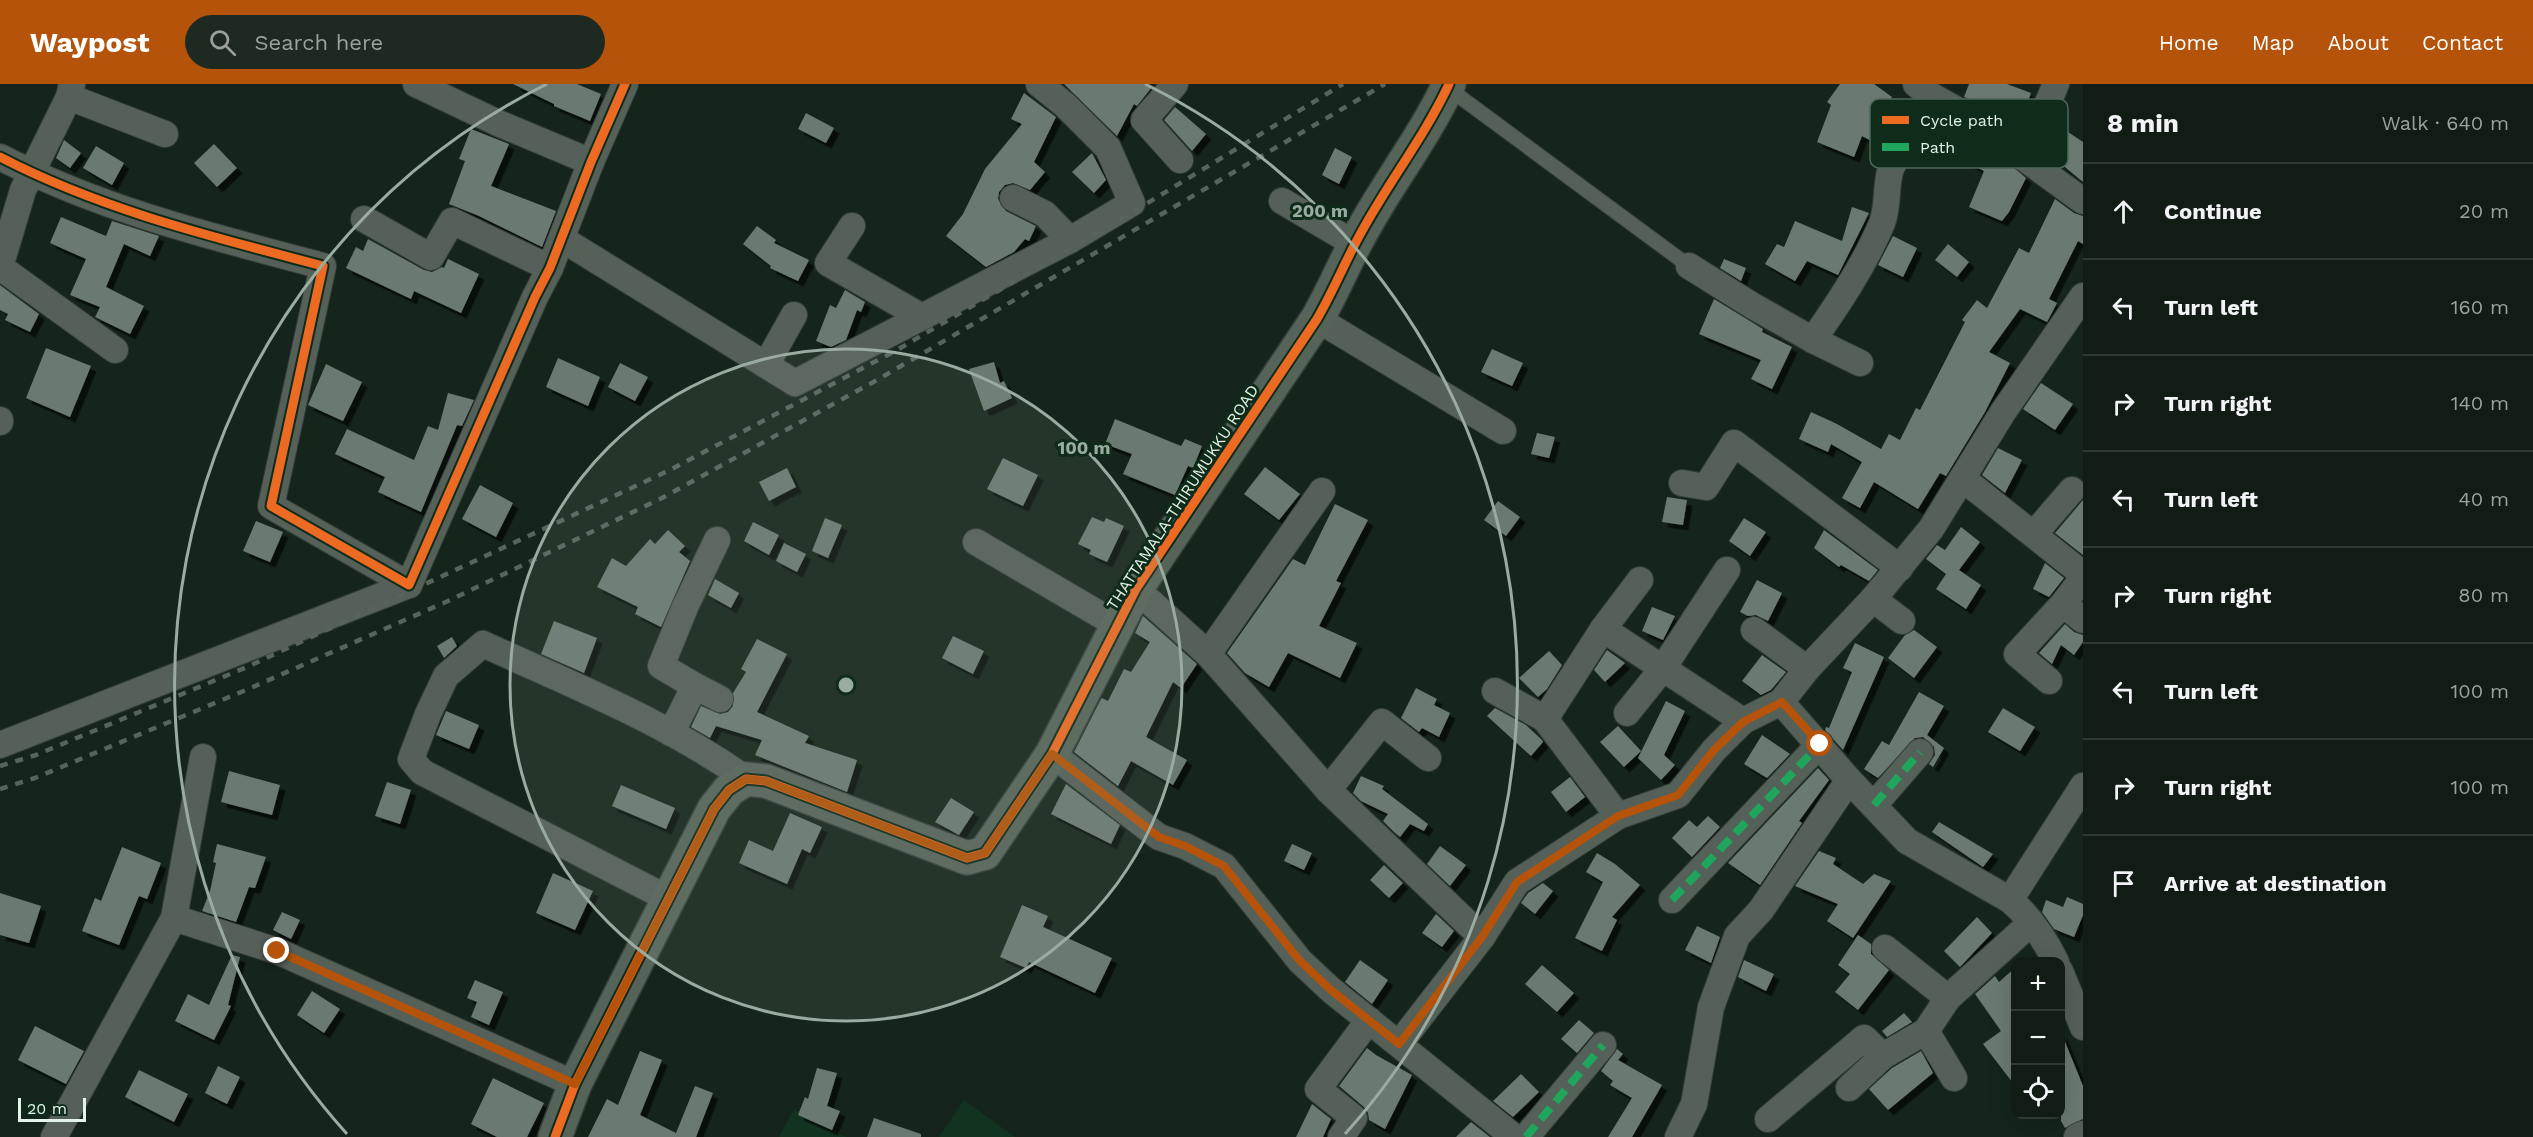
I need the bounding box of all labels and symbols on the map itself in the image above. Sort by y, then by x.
legend [1870,99,2068,168]
text: Cycle path [1920,111,2003,130]
text: Path [1920,138,1955,157]
text: 200 m [1292,200,1348,221]
street label: THATTAMALA-THIRUMUKKU ROAD [1102,381,1263,613]
text: 100 m [1057,437,1111,458]
centre of rings [836,675,856,695]
route start [1806,730,1832,756]
route end [263,937,289,963]
scale bar [18,1095,86,1122]

